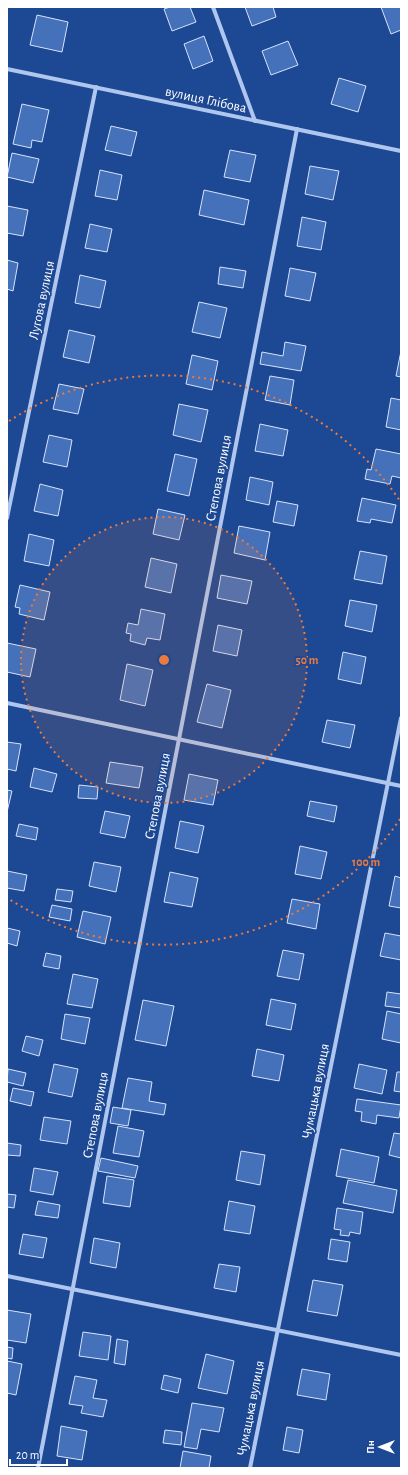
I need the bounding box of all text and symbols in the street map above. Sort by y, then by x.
street label: вулиця Глібова [164,85,248,116]
street label: Лугова вулиця [27,260,57,341]
street label: Степова вулиця [204,434,234,523]
centre of rings [157,653,171,667]
text: 50 m [296,654,319,666]
street label: Степова вулиця [143,752,173,841]
text: 100 m [352,856,380,868]
street label: Чумацька вулиця [300,1042,332,1140]
street label: Степова вулиця [81,1071,111,1160]
street label: Чумацька вулиця [235,1359,267,1457]
north arrow [360,1427,400,1467]
text: Пн [365,1440,376,1454]
scale bar [10,1441,67,1467]
text: 20 m [16,1449,39,1461]

